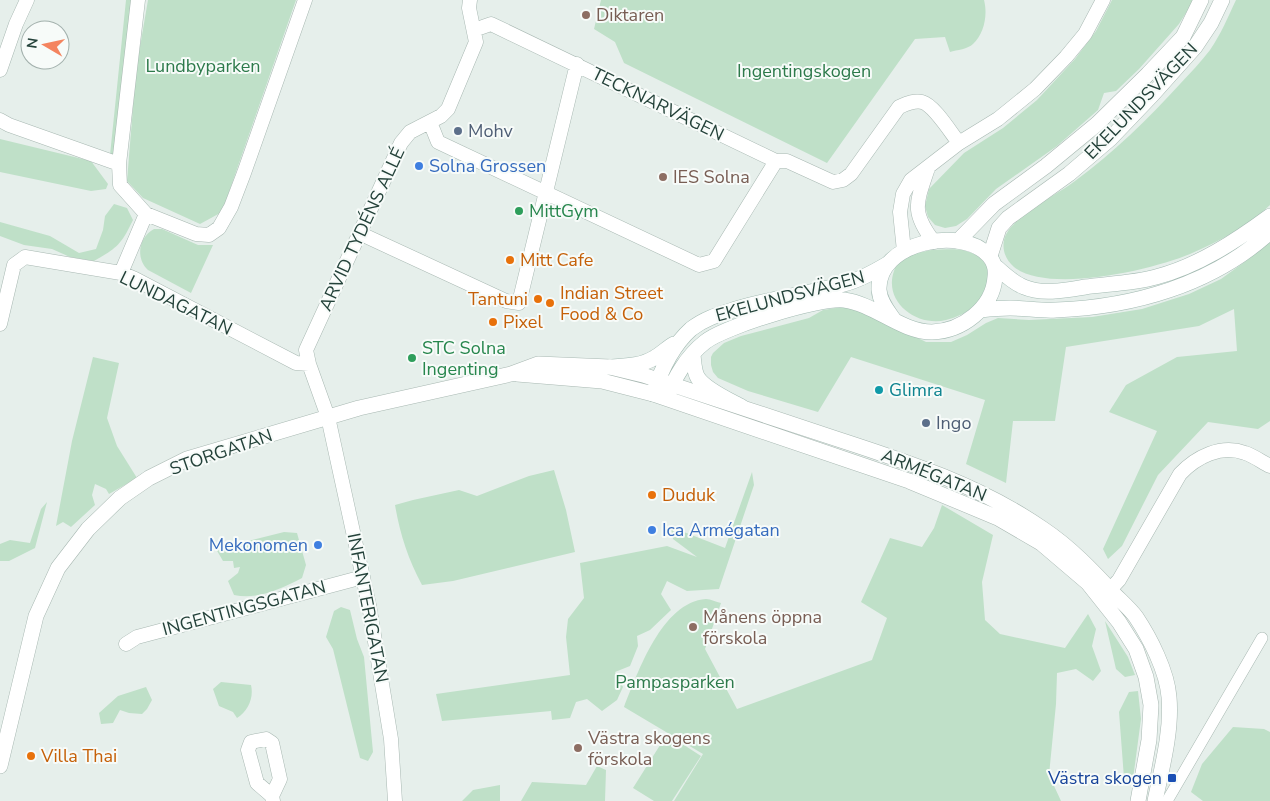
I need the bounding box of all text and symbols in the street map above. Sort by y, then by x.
place label: Diktaren [596,3,664,27]
marker: Diktaren [580,9,592,21]
north arrow [20,20,70,70]
text: N [22,36,43,50]
street label: EKELUNDSVÄGEN [1079,37,1203,165]
park label: Lundbyparken [145,54,261,78]
park label: Ingentingskogen [737,59,871,83]
street label: TECKNARVÄGEN [588,62,728,146]
place label: Mohv [468,119,514,143]
marker: Mohv [452,125,464,137]
street label: ARVID TYDÉNS ALLÉ [314,143,410,315]
place label: Solna Grossen [429,154,546,178]
marker: Solna Grossen [413,160,425,172]
place label: IES Solna [673,165,750,189]
marker: IES Solna [657,171,669,183]
place label: MittGym [529,199,599,223]
marker: MittGym [513,205,525,217]
place label: Mitt Cafe [520,248,593,272]
marker: Mitt Cafe [504,254,516,266]
street label: LUNDAGATAN [116,265,236,341]
street label: EKELUNDSVÄGEN [713,265,867,327]
place label: Indian Street Food & Co [560,281,664,326]
place label: Tantuni [468,287,528,311]
marker: Tantuni [532,293,544,305]
marker: Indian Street Food & Co [544,297,556,309]
place label: Pixel [503,310,543,334]
marker: Pixel [487,316,499,328]
place label: STC Solna Ingenting [422,336,506,381]
marker: STC Solna Ingenting [406,352,418,364]
place label: Glimra [889,378,943,402]
marker: Glimra [873,384,885,396]
place label: Ingo [936,411,971,435]
marker: Ingo [920,417,932,429]
street label: STORGATAN [166,423,276,481]
street label: ARMÉGATAN [878,443,990,507]
place label: Duduk [662,483,716,507]
marker: Duduk [646,489,658,501]
place label: Ica Armégatan [662,518,780,542]
marker: Ica Armégatan [646,524,658,536]
street label: INFANTERIGATAN [342,531,394,685]
place label: Mekonomen [209,533,308,557]
marker: Mekonomen [312,539,324,551]
street label: INGENTINGSGATAN [160,575,328,641]
place label: Månens öppna förskola [703,605,822,650]
marker: Månens öppna förskola [687,621,699,633]
park label: Pampasparken [615,670,735,694]
place label: Västra skogens förskola [587,726,711,771]
marker: Västra skogens förskola [572,742,584,754]
place label: Villa Thai [40,744,117,768]
marker: Villa Thai [25,750,37,762]
place label: Västra skogen [1047,766,1162,790]
marker: Västra skogen [1166,772,1178,784]

